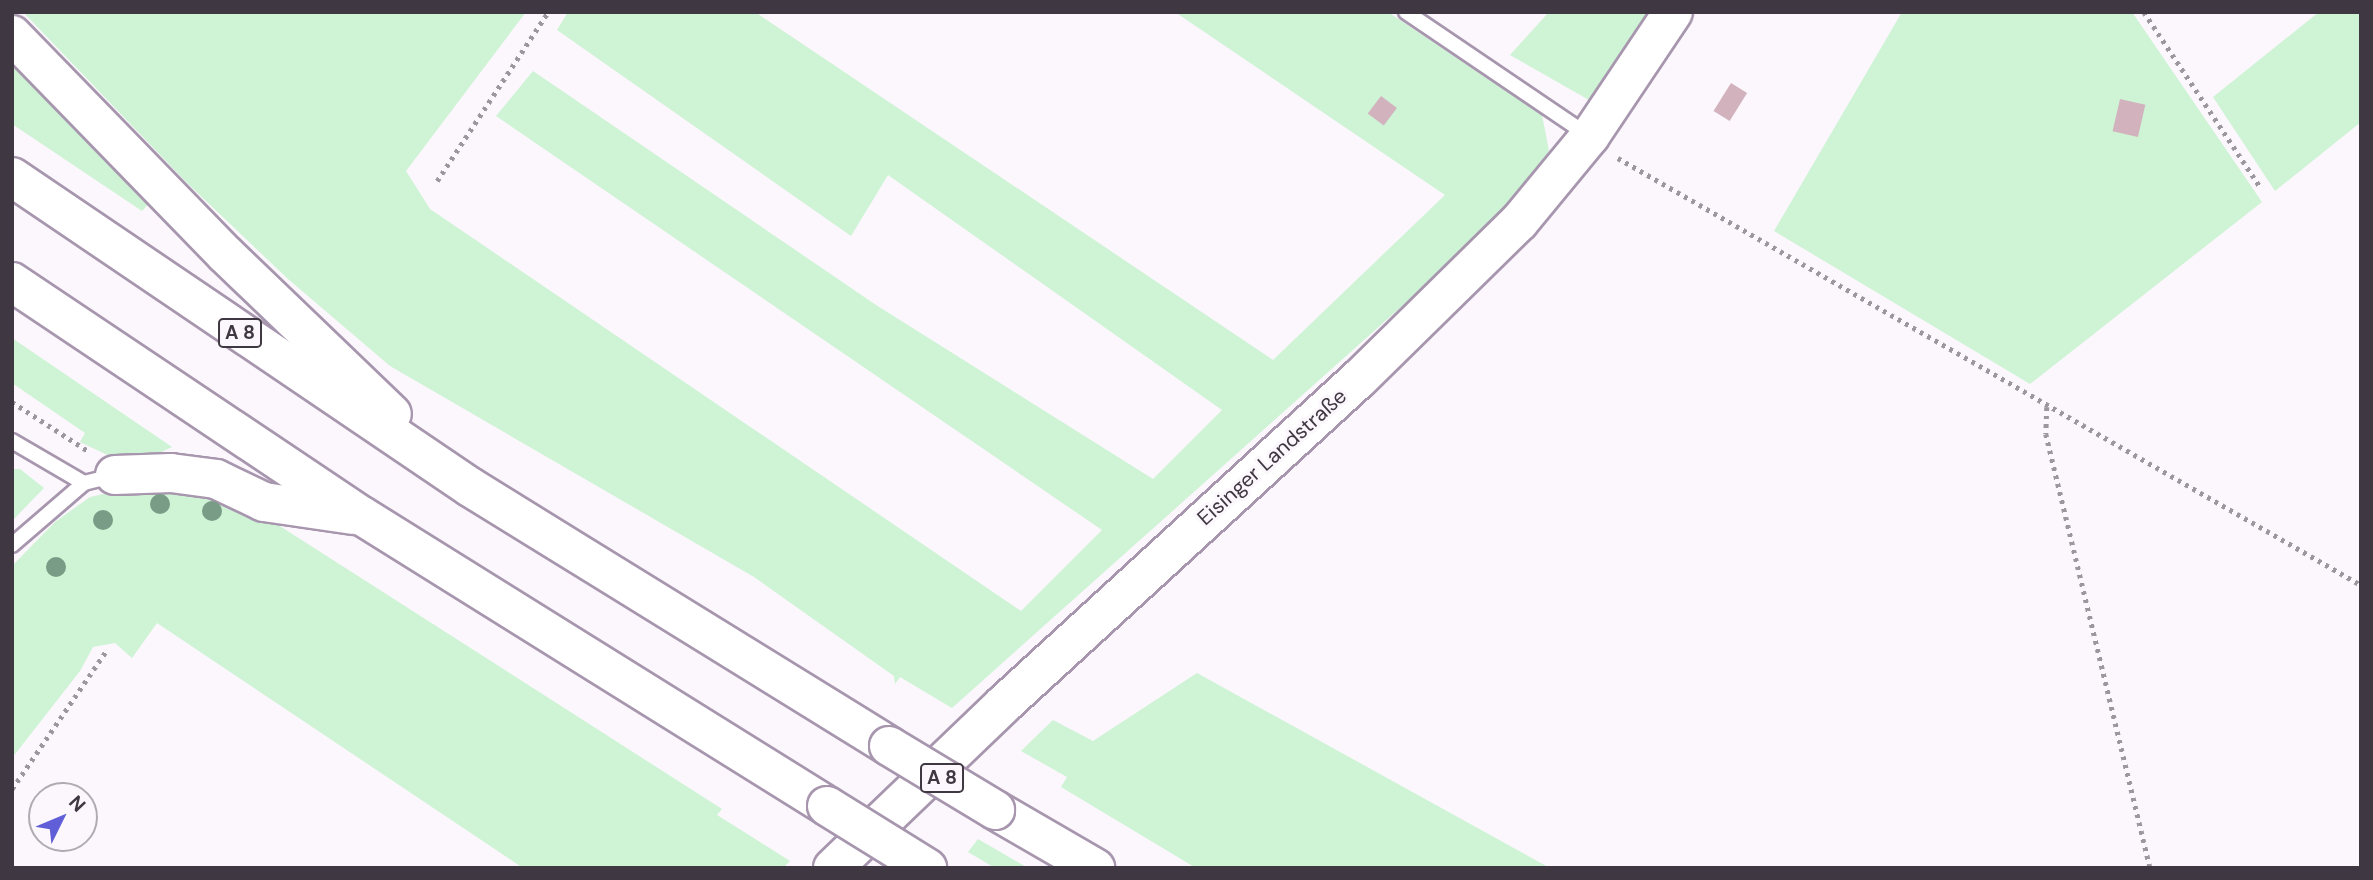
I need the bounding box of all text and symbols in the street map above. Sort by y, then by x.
road number: A 8 [217,318,263,348]
street label: Eisinger Landstraße [1192,383,1352,531]
road number: A 8 [919,762,965,793]
north arrow [28,782,98,852]
text: N [63,790,91,817]

